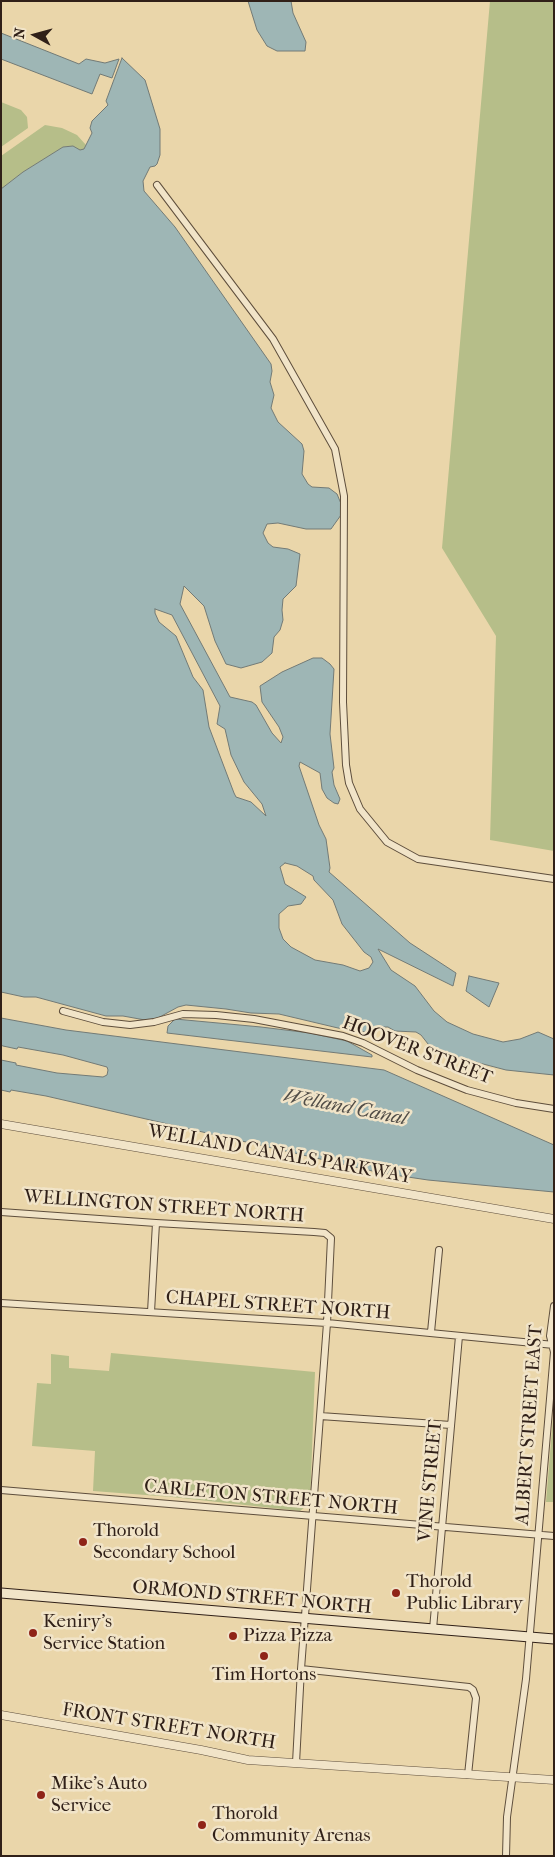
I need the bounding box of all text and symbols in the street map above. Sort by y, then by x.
north arrow [10,10,60,60]
text: N [11,27,29,39]
street label: HOOVER STREET [339,1012,495,1090]
water label: Welland Canal [281,1084,409,1132]
street label: WELLAND CANALS PARKWAY [146,1121,414,1189]
street label: WELLINGTON STREET NORTH [23,1186,305,1228]
street label: CHAPEL STREET NORTH [165,1287,391,1325]
street label: ALBERT STREET EAST [512,1324,548,1526]
street label: VINE STREET [414,1419,448,1543]
street label: CARLETON STREET NORTH [143,1476,399,1520]
place label: Thorold Secondary School [93,1520,236,1564]
marker: Thorold Secondary School [77,1536,89,1548]
place label: Thorold Public Library [406,1571,523,1615]
street label: ORMOND STREET NORTH [131,1576,373,1620]
marker: Thorold Public Library [390,1587,402,1599]
place label: Keniry's Service Station [43,1611,165,1655]
place label: Pizza Pizza [243,1625,332,1647]
marker: Keniry's Service Station [27,1627,39,1639]
marker: Pizza Pizza [227,1630,239,1642]
marker: Tim Hortons [258,1650,270,1662]
place label: Tim Hortons [212,1664,316,1686]
street label: FRONT STREET NORTH [61,1699,277,1755]
place label: Mike's Auto Service [51,1773,147,1817]
marker: Mike's Auto Service [35,1789,47,1801]
place label: Thorold Community Arenas [212,1803,371,1847]
marker: Thorold Community Arenas [196,1819,208,1831]

